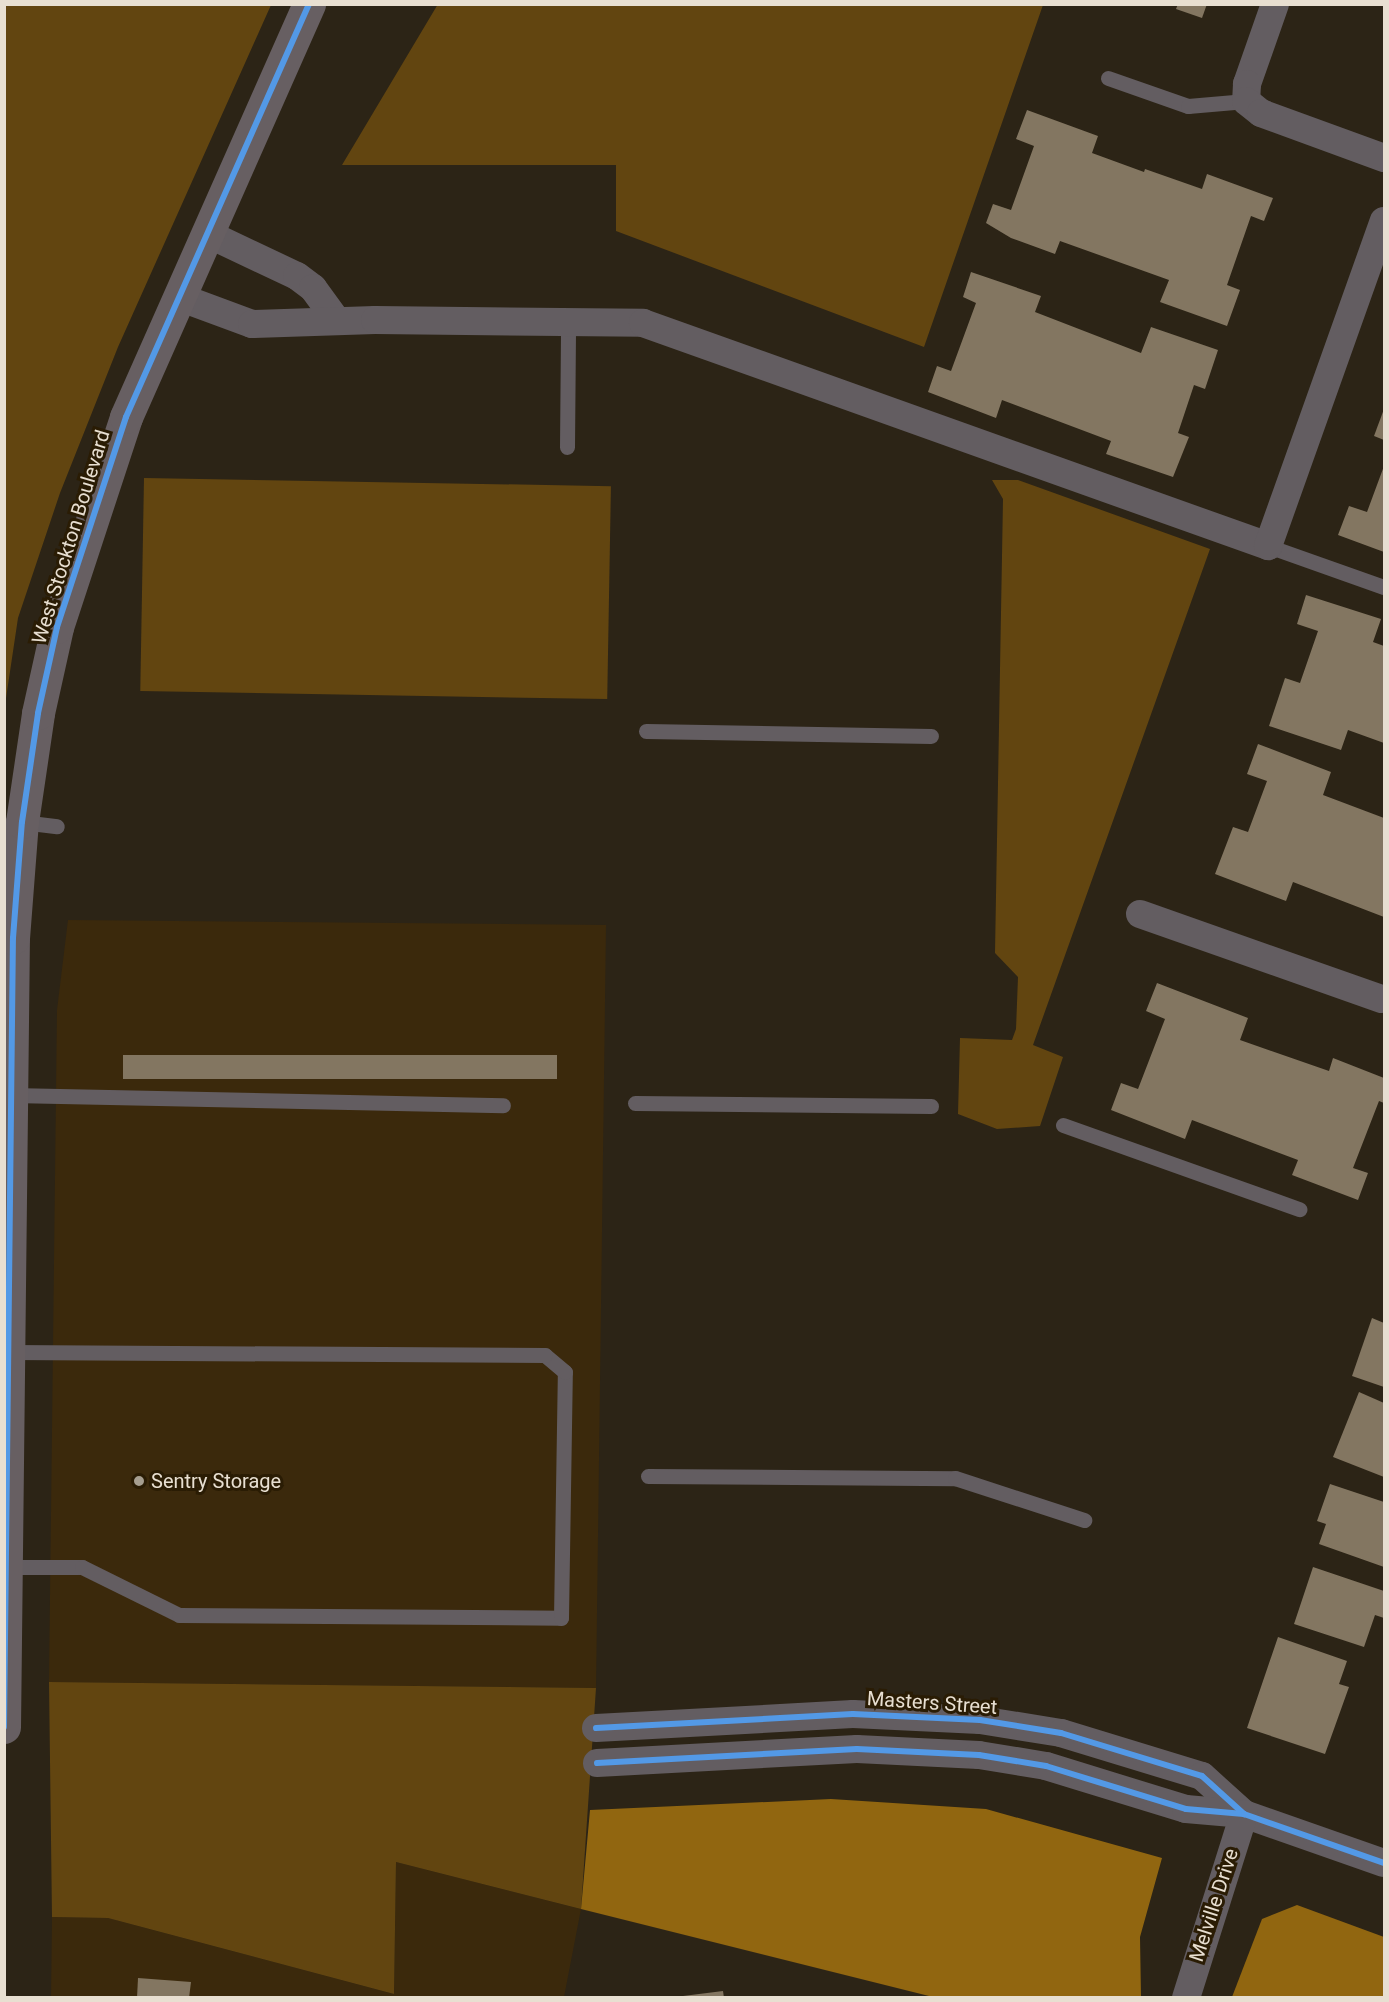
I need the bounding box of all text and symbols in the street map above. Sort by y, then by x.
street label: West Stockton Boulevard [27,427,115,647]
place label: Sentry Storage [151,1469,281,1493]
marker: Sentry Storage [132,1474,146,1488]
street label: Masters Street [866,1686,998,1720]
street label: Melville Drive [1184,1845,1244,1965]

